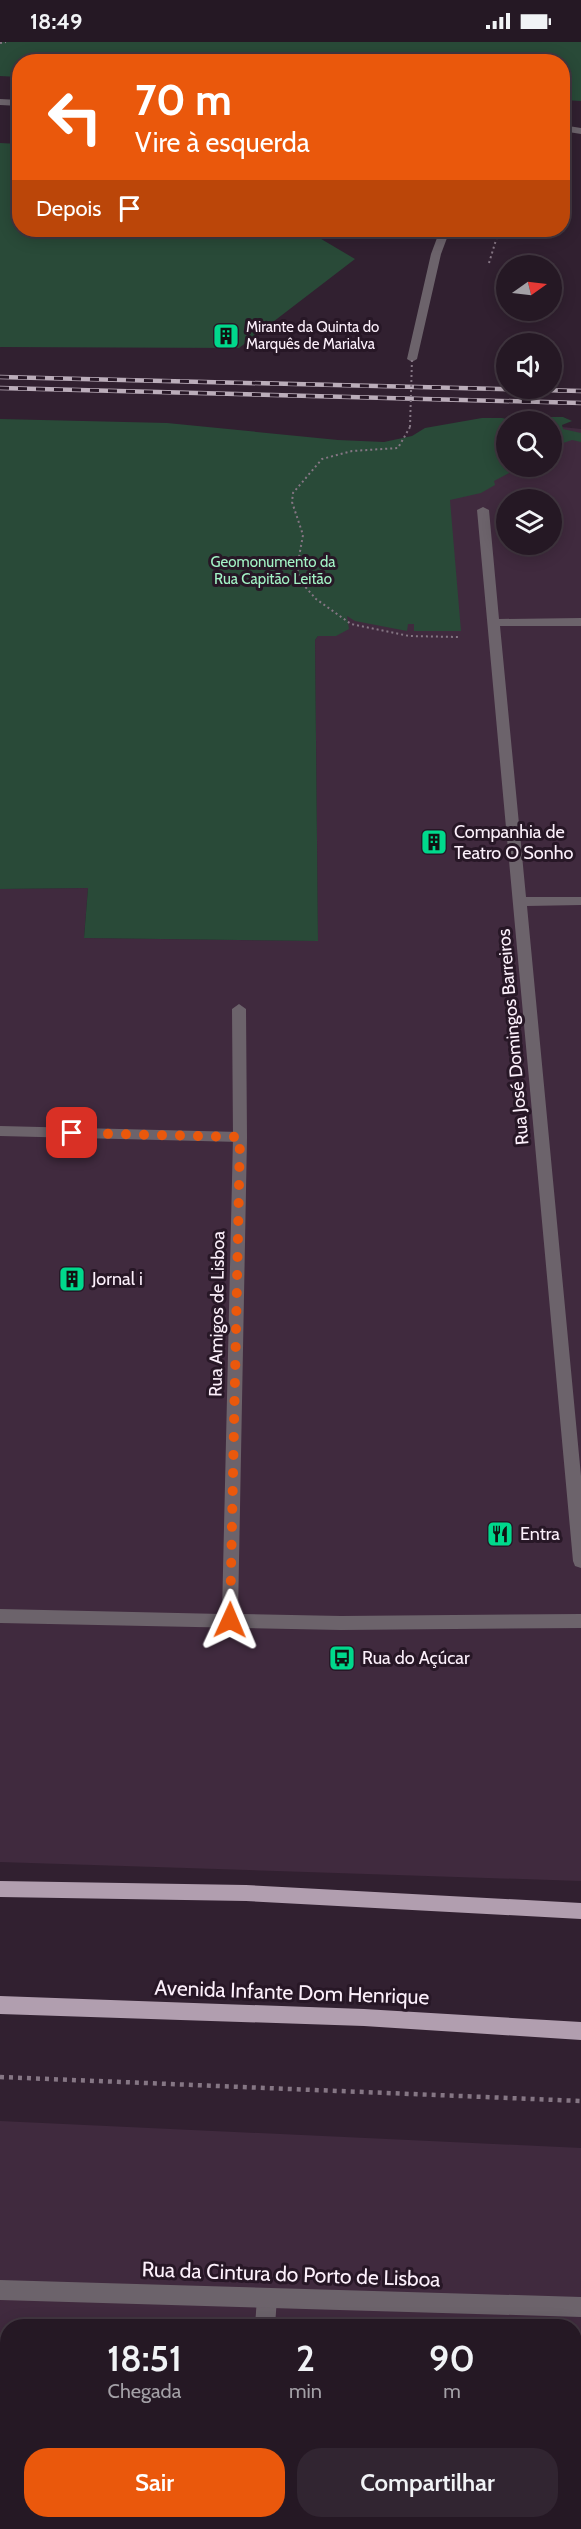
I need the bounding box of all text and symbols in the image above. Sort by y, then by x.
text: 18:49 [30,8,82,35]
text: 70 m [135,74,232,126]
icon: left [36,78,114,156]
text: Vire à esquerda [135,126,310,159]
icon: arrive [113,192,146,225]
text: Depois [36,195,101,222]
north arrow [496,255,562,321]
map controls [496,255,562,555]
place label: Mirante da Quinta do Marquês de Marialva [246,318,379,353]
building icon: Mirante da Quinta do Marquês de Marialva [211,321,241,351]
button: sound [496,333,562,399]
button: search [496,411,562,477]
button: layers [496,489,562,555]
park label: Geomonumento da Rua Capitão Leitão [211,553,336,588]
place label: Companhia de Teatro O Sonho [454,821,573,864]
building icon: Companhia de Teatro O Sonho [419,827,449,857]
street label: Rua José Domingos Barreiros [493,928,533,1146]
pin [46,1107,97,1158]
icon: arrive [55,1116,88,1149]
street label: Rua Amigos de Lisboa [205,1231,229,1397]
building icon: Jornal i [57,1264,87,1294]
place label: Jornal i [91,1268,143,1290]
restaurant icon: Entra [485,1519,515,1549]
place label: Entra [520,1523,560,1545]
position arrow [198,1588,262,1652]
bus stop icon: Rua do Açúcar [327,1643,357,1673]
place label: Rua do Açúcar [362,1647,470,1669]
street label: Avenida Infante Dom Henrique [154,1975,430,2009]
street label: Rua da Cintura do Porto de Lisboa [141,2256,441,2292]
text: 18:51 [107,2336,182,2380]
text: 2 [296,2336,315,2380]
text: 90 [429,2336,475,2380]
text: Chegada [108,2379,181,2403]
text: min [289,2379,322,2403]
text: m [443,2379,461,2403]
button: Sair [24,2448,285,2517]
button: Compartilhar [297,2448,558,2517]

